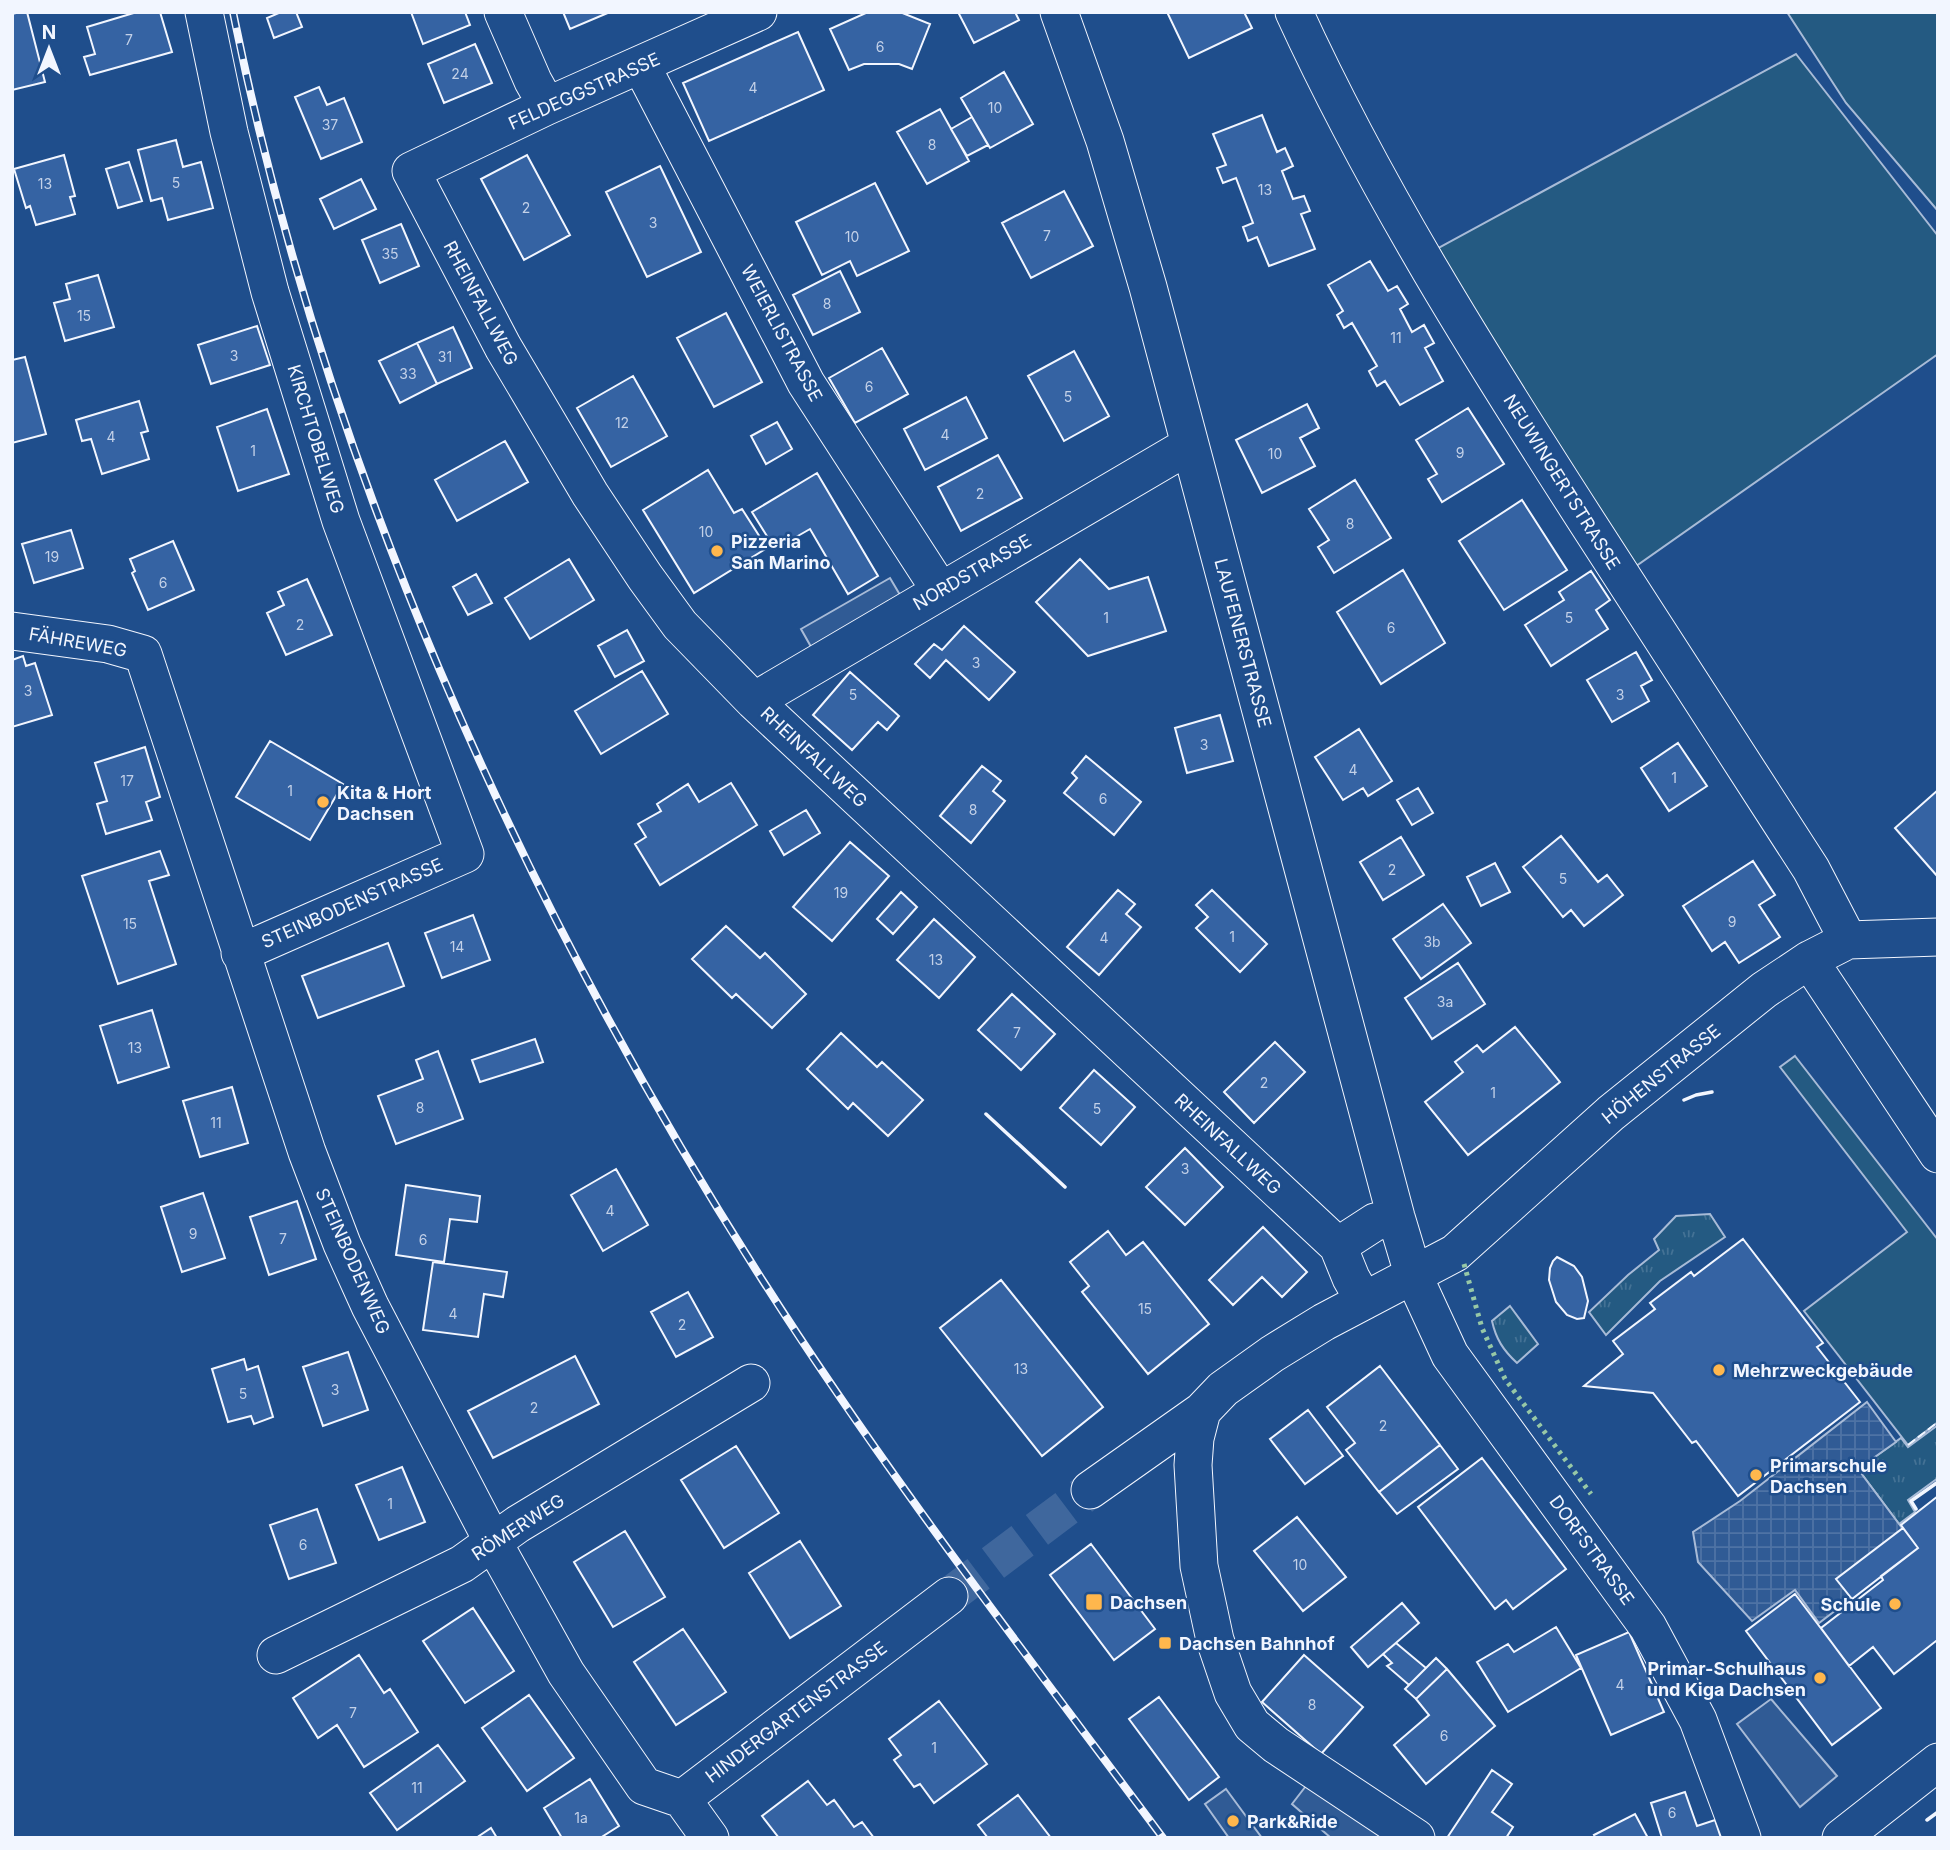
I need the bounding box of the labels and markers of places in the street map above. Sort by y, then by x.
place label: Pizzeria San Marino [731,531,831,573]
marker: Pizzeria San Marino [709,543,725,559]
place label: Kita & Hort Dachsen [337,782,432,824]
marker: Kita & Hort Dachsen [315,794,331,810]
place label: Mehrzweckgebäude [1733,1360,1913,1381]
marker: Mehrzweckgebäude [1711,1362,1727,1378]
place label: Primarschule Dachsen [1770,1455,1887,1497]
marker: Primarschule Dachsen [1748,1467,1764,1483]
marker: Dachsen [1084,1592,1104,1612]
place label: Dachsen [1110,1592,1187,1613]
place label: Schule [1821,1594,1881,1615]
marker: Schule [1887,1596,1903,1612]
place label: Dachsen Bahnhof [1179,1633,1335,1654]
marker: Dachsen Bahnhof [1157,1635,1173,1651]
place label: Primar-Schulhaus und Kiga Dachsen [1647,1658,1806,1700]
marker: Primar-Schulhaus und Kiga Dachsen [1812,1670,1828,1686]
place label: Park&Ride [1247,1811,1338,1832]
marker: Park&Ride [1225,1813,1241,1829]

